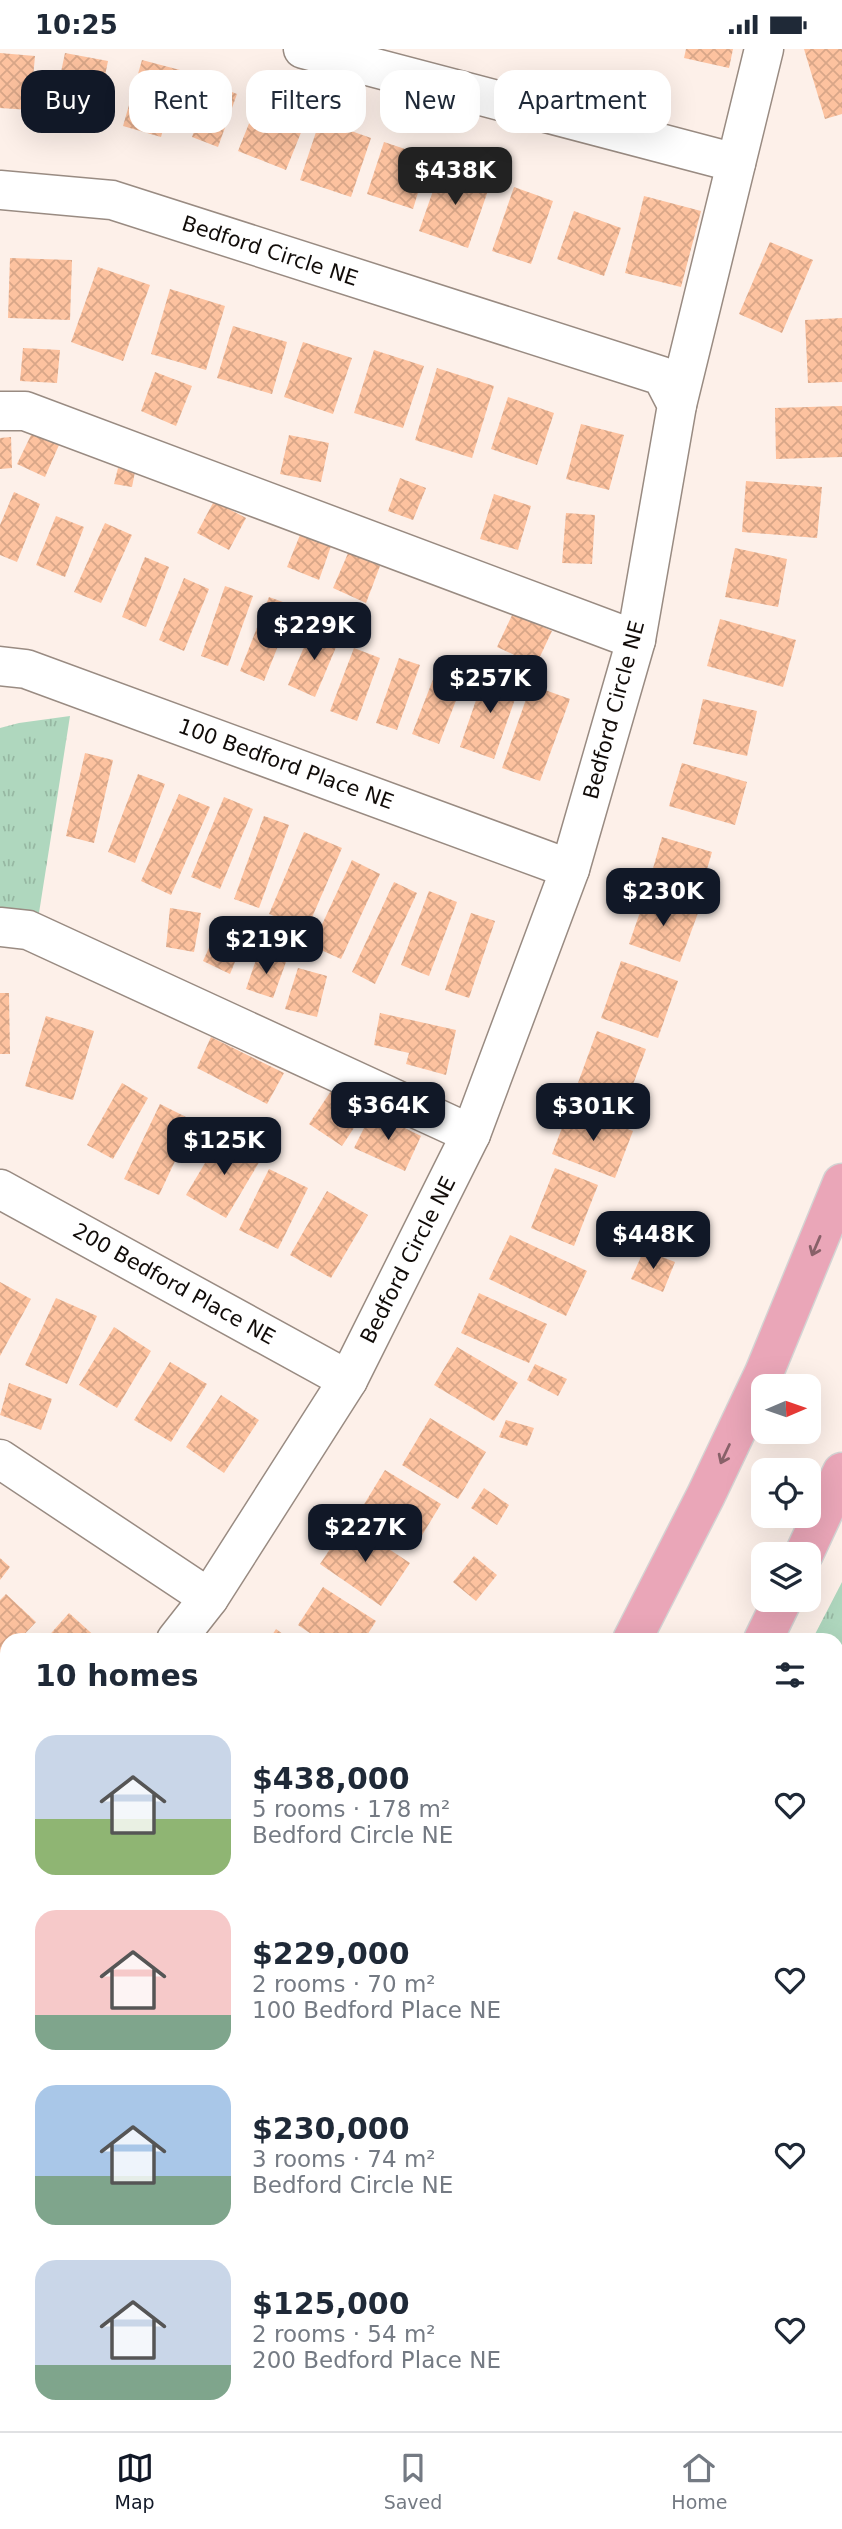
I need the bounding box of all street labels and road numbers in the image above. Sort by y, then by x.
street label: Bedford Circle NE [179,211,361,291]
street label: Bedford Circle NE [579,618,649,802]
street label: 100 Bedford Place NE [175,714,397,814]
street label: Bedford Circle NE [356,1173,460,1347]
street label: 200 Bedford Place NE [69,1218,279,1350]

